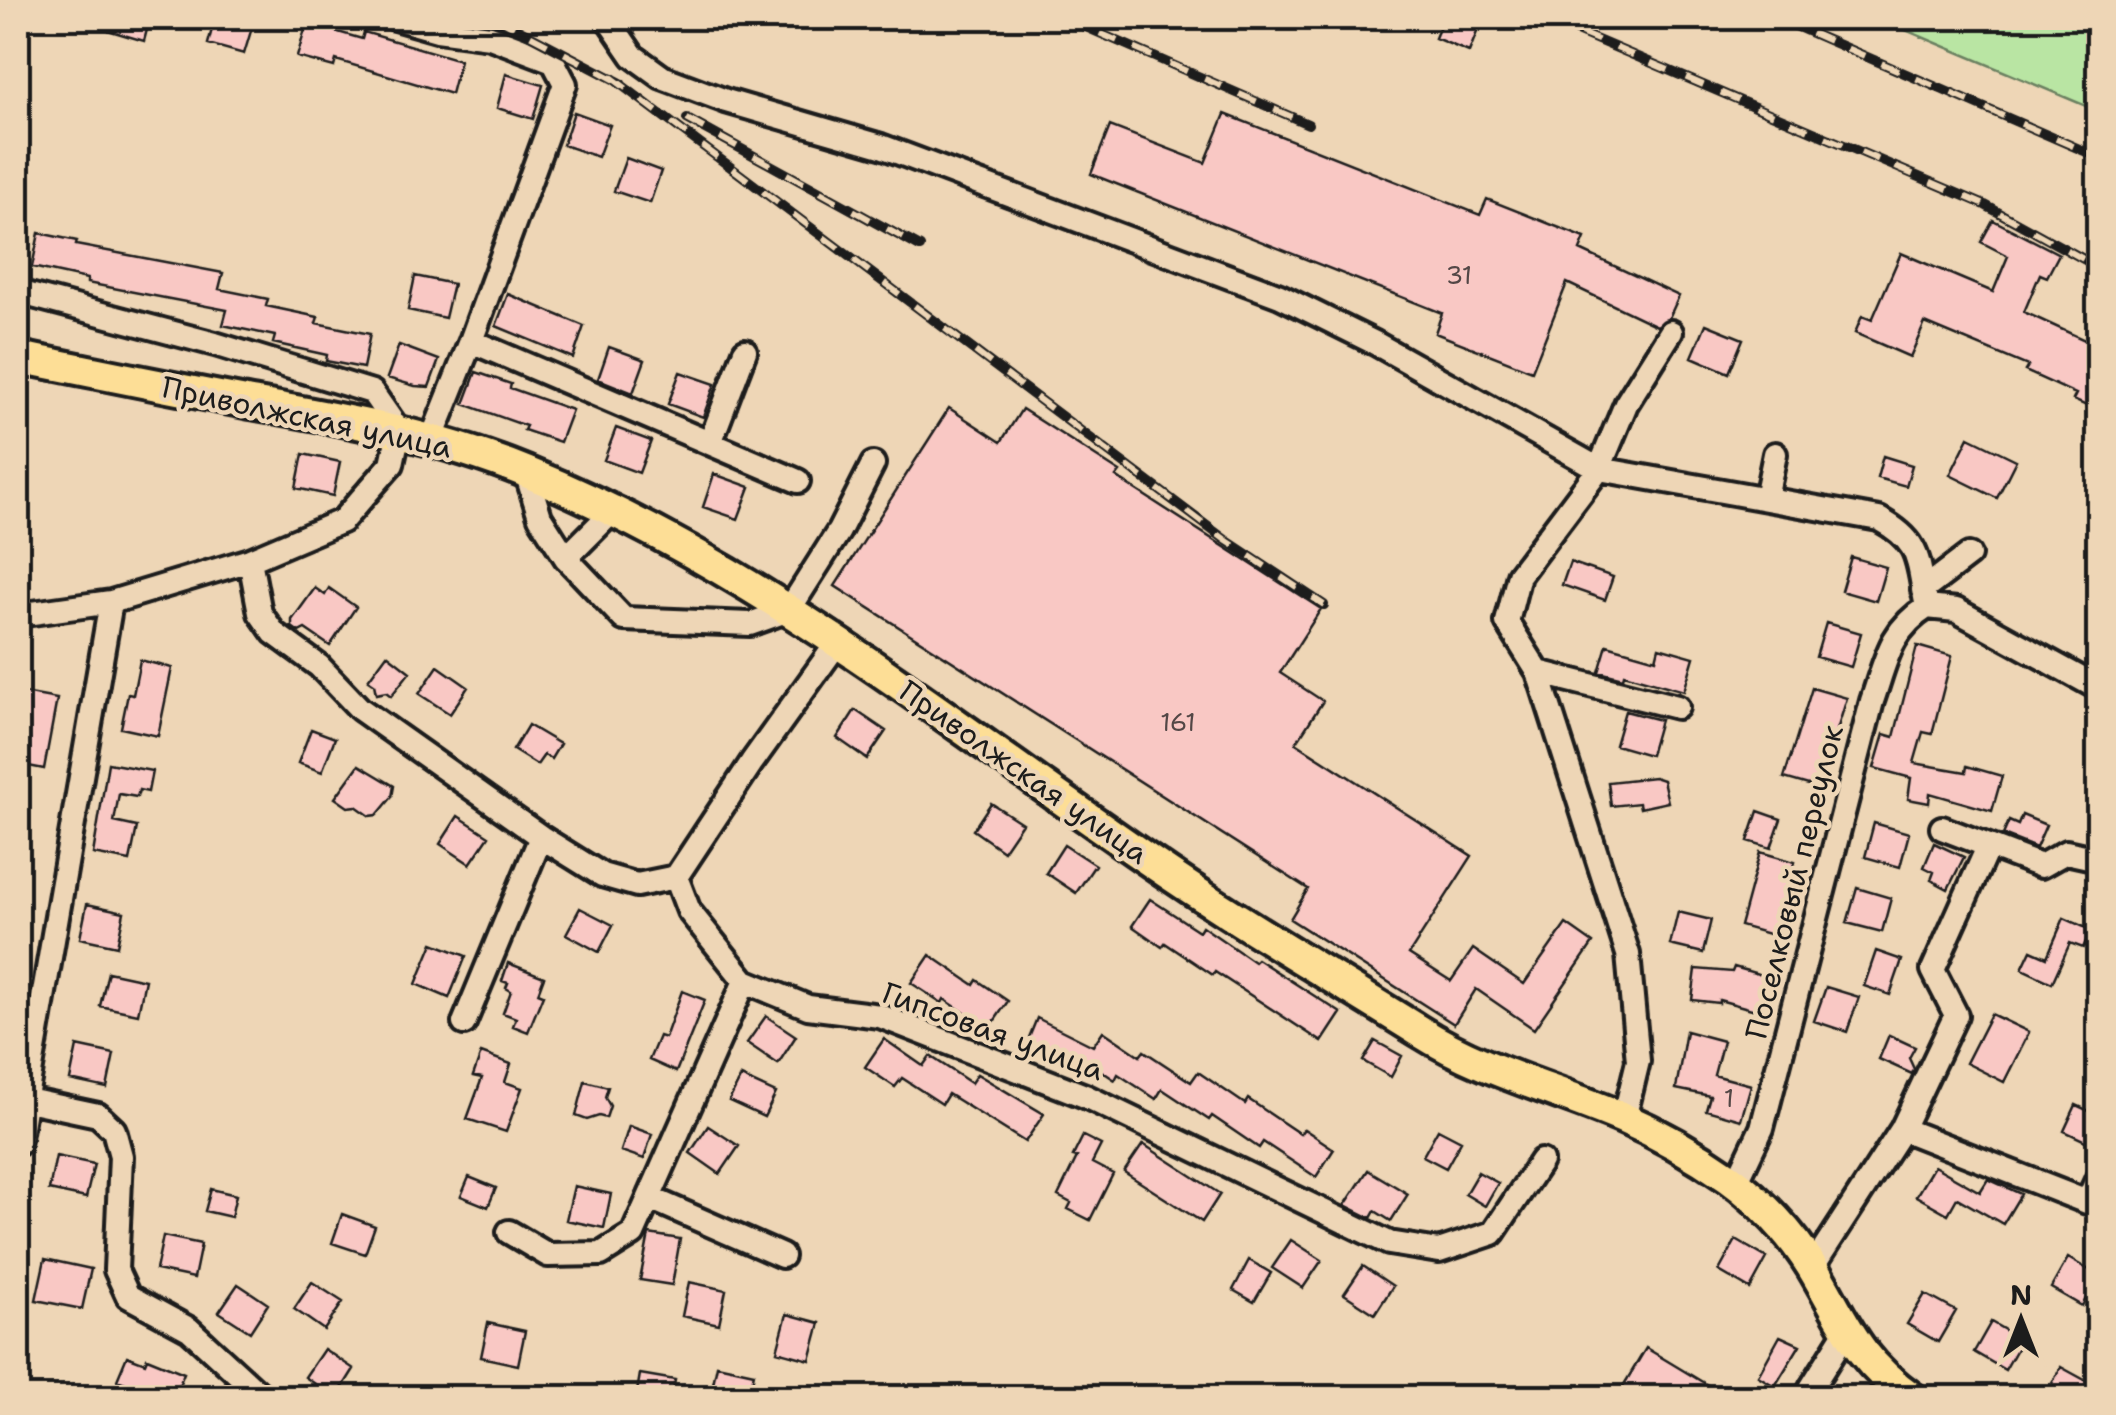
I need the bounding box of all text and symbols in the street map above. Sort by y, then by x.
house number: 31 [1446,258,1472,292]
street label: Приволжская улица [158,366,456,468]
street label: Приволжская улица [891,670,1157,874]
house number: 161 [1160,705,1196,739]
street label: Поселковый переулок [1735,720,1853,1043]
street label: Гипсовая улица [876,972,1110,1090]
house number: 1 [1724,1081,1734,1115]
north arrow [1971,1270,2071,1370]
text: N [2010,1276,2032,1314]

